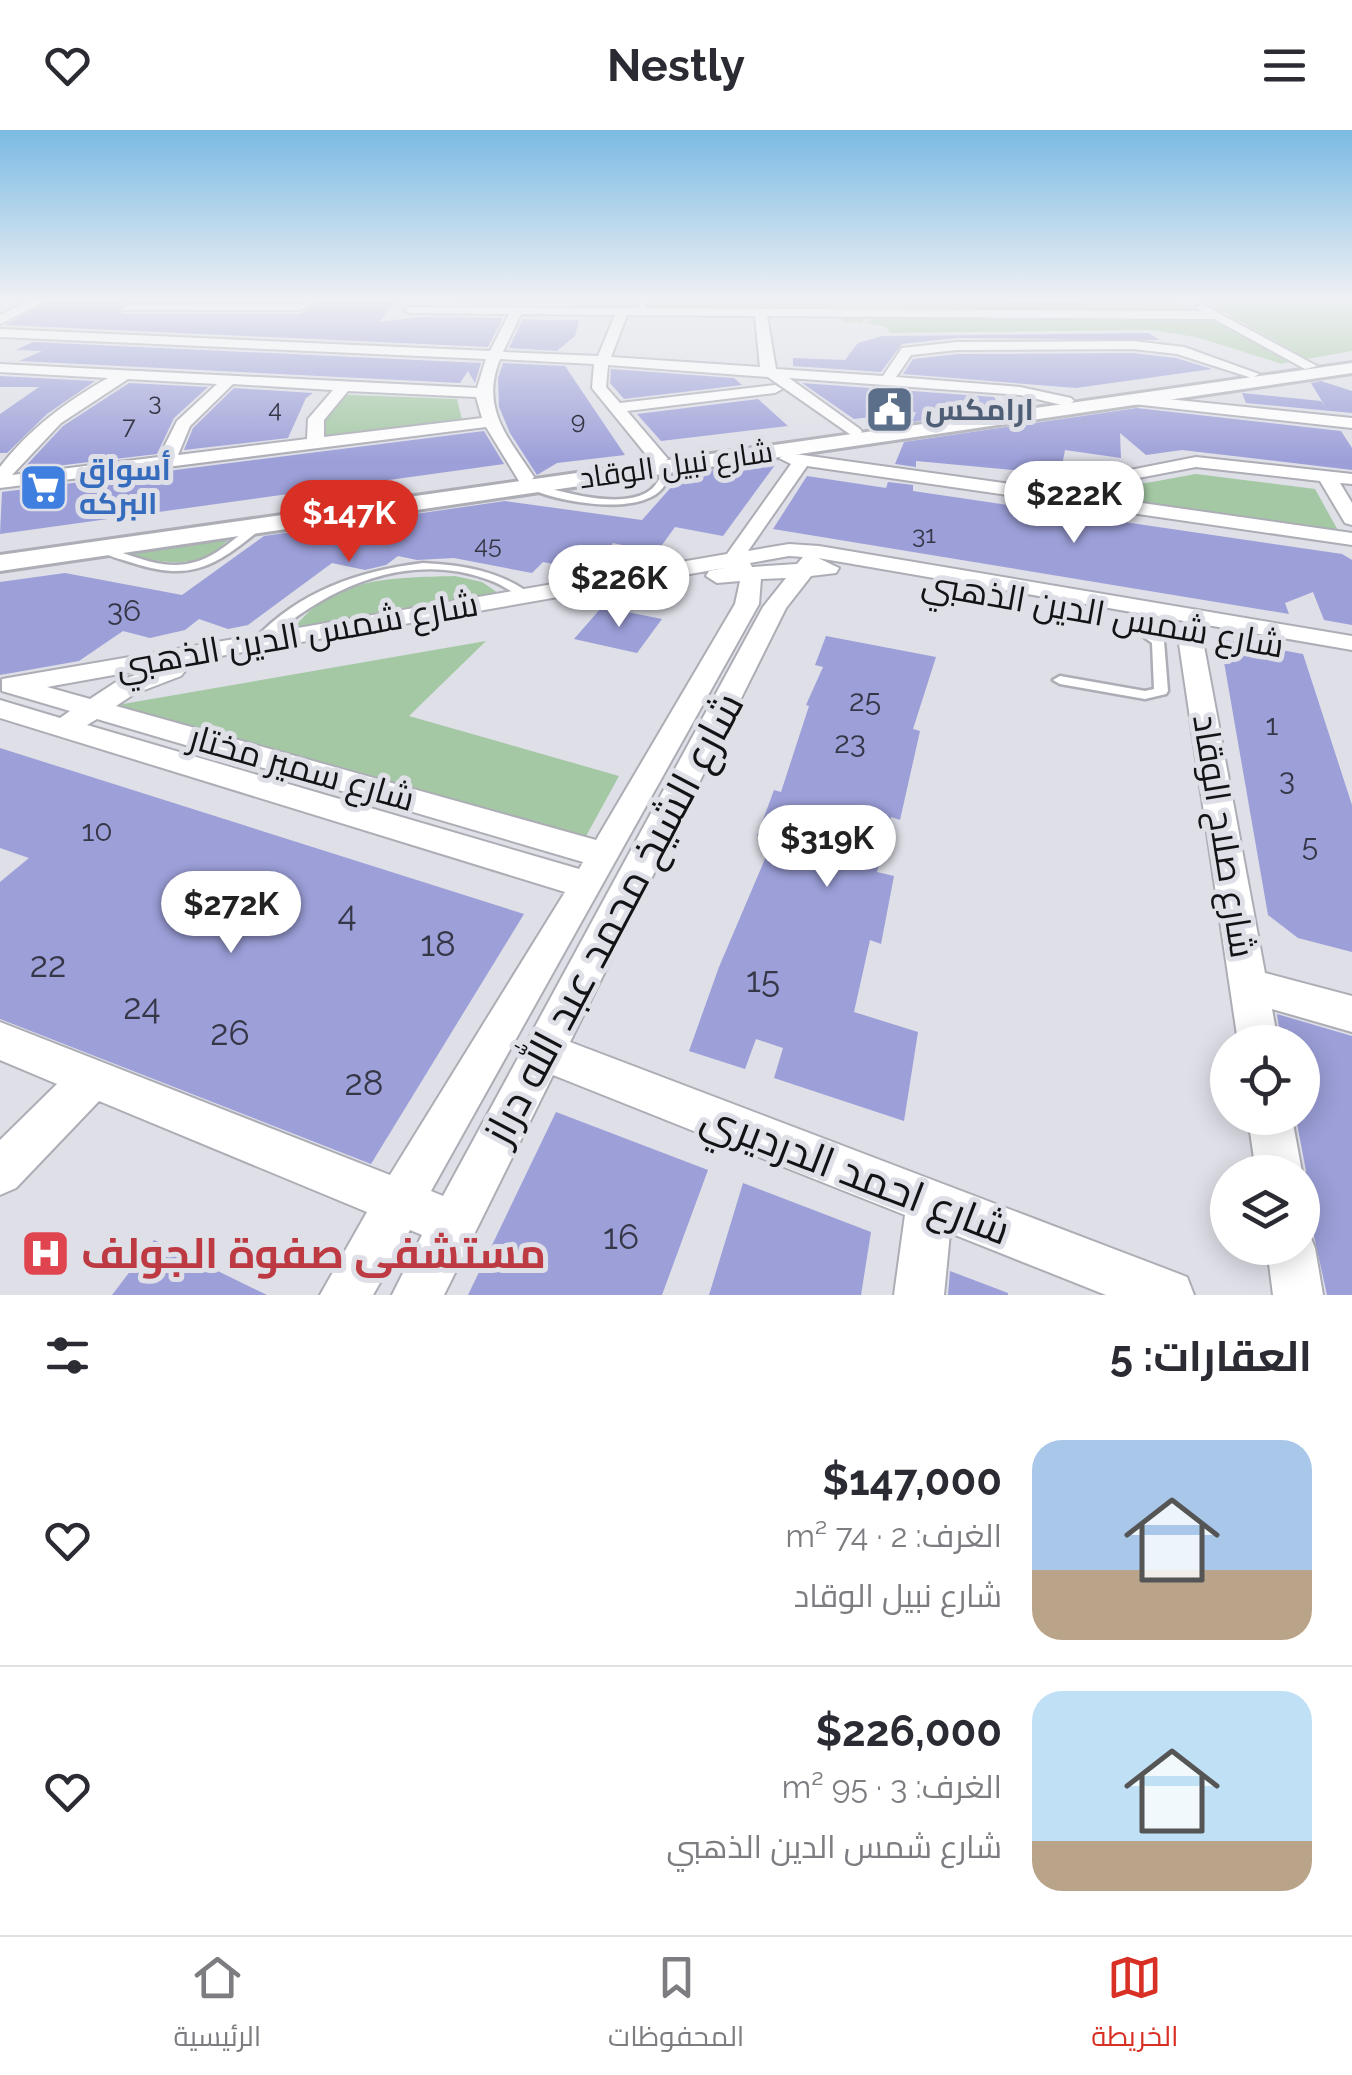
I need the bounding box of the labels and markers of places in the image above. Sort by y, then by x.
public building icon: ارامكس [864,384,916,436]
place label: ارامكس [925,392,1034,428]
place label: أسواق البركه [79,450,171,522]
supermarket icon: أسواق البركه [18,461,70,513]
pin: $222K [1004,461,1144,546]
pin: $147K [279,480,419,565]
pin: $226K [549,545,689,630]
pin: $319K [757,805,897,890]
pin: $272K [161,871,301,956]
hospital icon: مستشفى صفوة الجولف [20,1227,72,1279]
place label: مستشفى صفوة الجولف [81,1229,546,1279]

